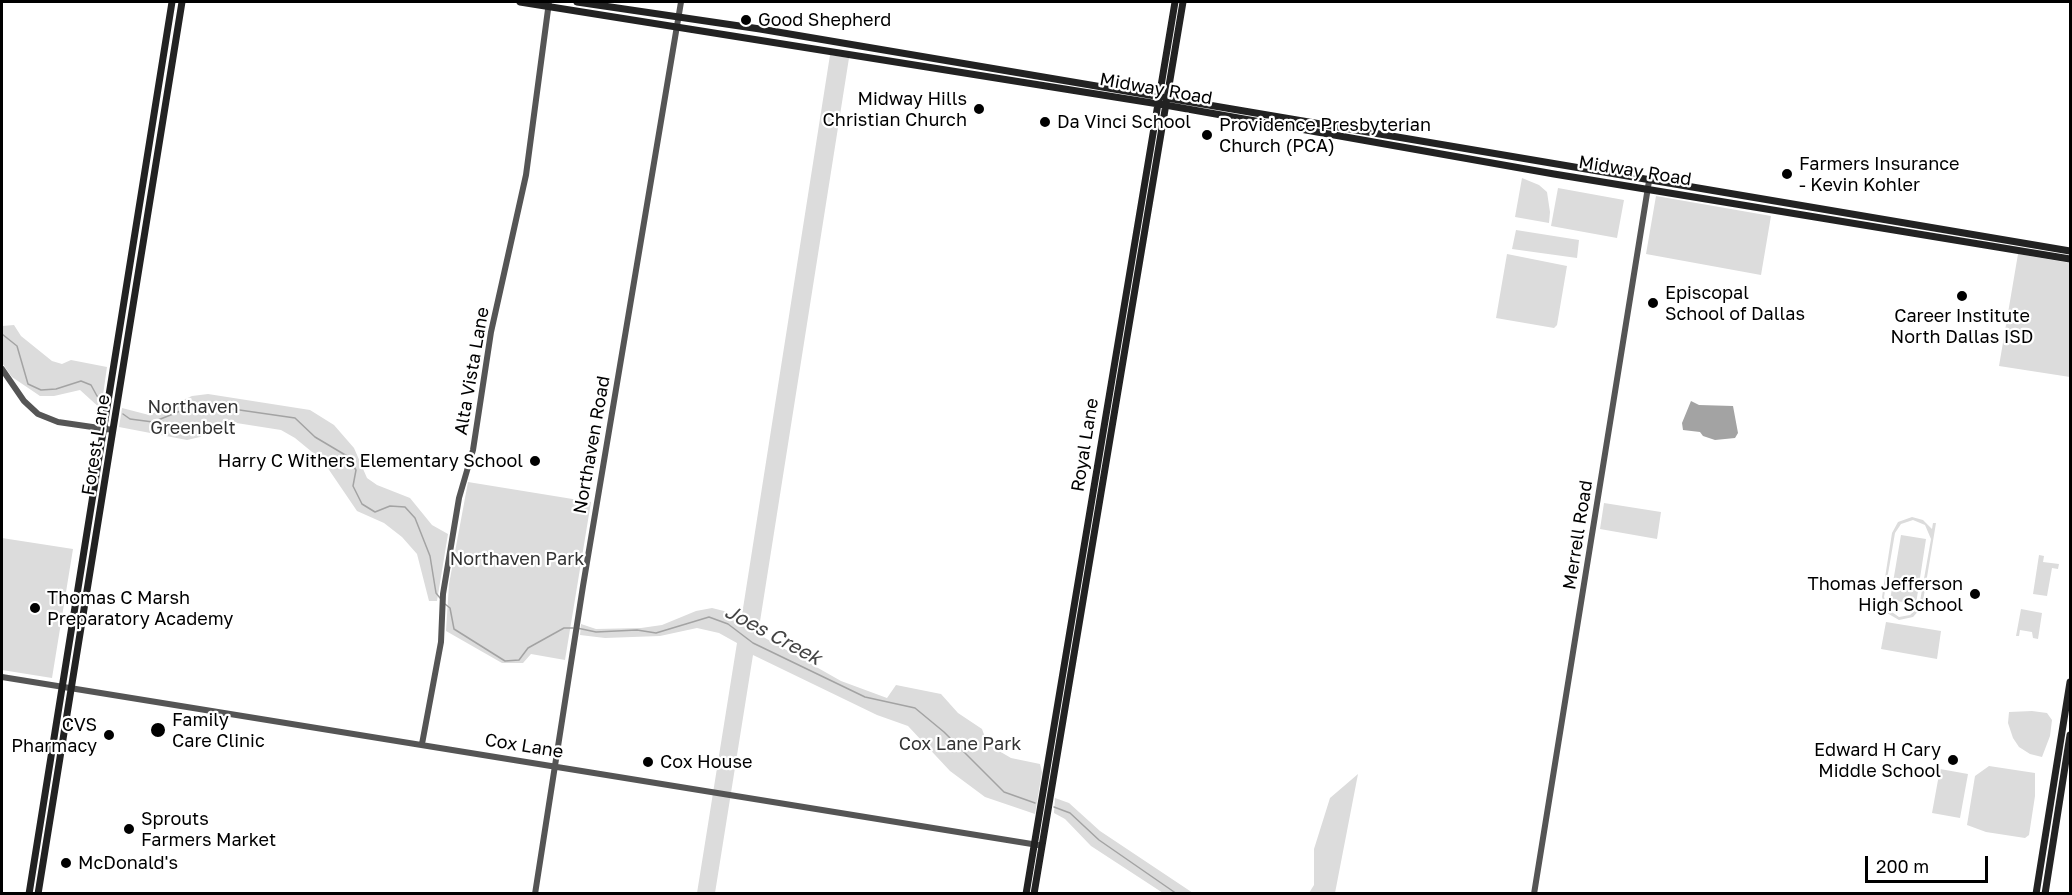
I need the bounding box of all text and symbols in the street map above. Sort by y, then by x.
place label: Good Shepherd [758,9,891,31]
marker: Good Shepherd [739,13,753,27]
street label: Midway Road [1098,68,1214,110]
place label: Midway Hills Christian Church [823,88,967,130]
marker: Midway Hills Christian Church [972,102,986,116]
place label: Da Vinci School [1057,111,1191,133]
place label: Providence Presbyterian Church (PCA) [1219,114,1431,156]
marker: Da Vinci School [1038,115,1052,129]
marker: Providence Presbyterian Church (PCA) [1200,128,1214,142]
street label: Midway Road [1577,151,1693,191]
place label: Farmers Insurance - Kevin Kohler [1799,153,1959,195]
marker: Farmers Insurance - Kevin Kohler [1780,167,1794,181]
place label: Episcopal School of Dallas [1665,282,1805,324]
marker: Career Institute North Dallas ISD [1955,289,1969,303]
marker: Episcopal School of Dallas [1646,296,1660,310]
street label: Alta Vista Lane [450,305,494,437]
place label: Career Institute North Dallas ISD [1891,305,2033,348]
street label: Northaven Road [569,374,615,516]
street label: Forest Lane [77,393,115,497]
park label: Northaven Greenbelt [147,396,239,438]
street label: Royal Lane [1067,397,1103,493]
place label: Harry C Withers Elementary School [218,450,523,472]
marker: Harry C Withers Elementary School [528,454,542,468]
street label: Merrell Road [1559,479,1597,591]
park label: Northaven Park [450,548,584,570]
place label: Thomas Jefferson High School [1808,573,1963,616]
place label: Thomas C Marsh Preparatory Academy [47,587,233,630]
marker: Thomas Jefferson High School [1968,587,1982,601]
water label: Joes Creek [721,600,825,670]
marker: Thomas C Marsh Preparatory Academy [28,601,42,615]
place label: Family Care Clinic [172,709,265,752]
place label: CVS Pharmacy [11,714,97,756]
marker: Family Care Clinic [149,721,167,739]
marker: CVS Pharmacy [102,728,116,742]
street label: Cox Lane [483,729,565,763]
park label: Cox Lane Park [899,733,1021,755]
place label: Edward H Cary Middle School [1814,739,1941,782]
place label: Cox House [660,751,752,773]
marker: Edward H Cary Middle School [1946,753,1960,767]
marker: Cox House [641,755,655,769]
place label: Sprouts Farmers Market [141,808,276,850]
marker: Sprouts Farmers Market [122,822,136,836]
scale bar [1868,844,1991,882]
place label: McDonald's [78,852,178,874]
text: 200 m [1876,855,1929,877]
marker: McDonald's [59,856,73,870]

